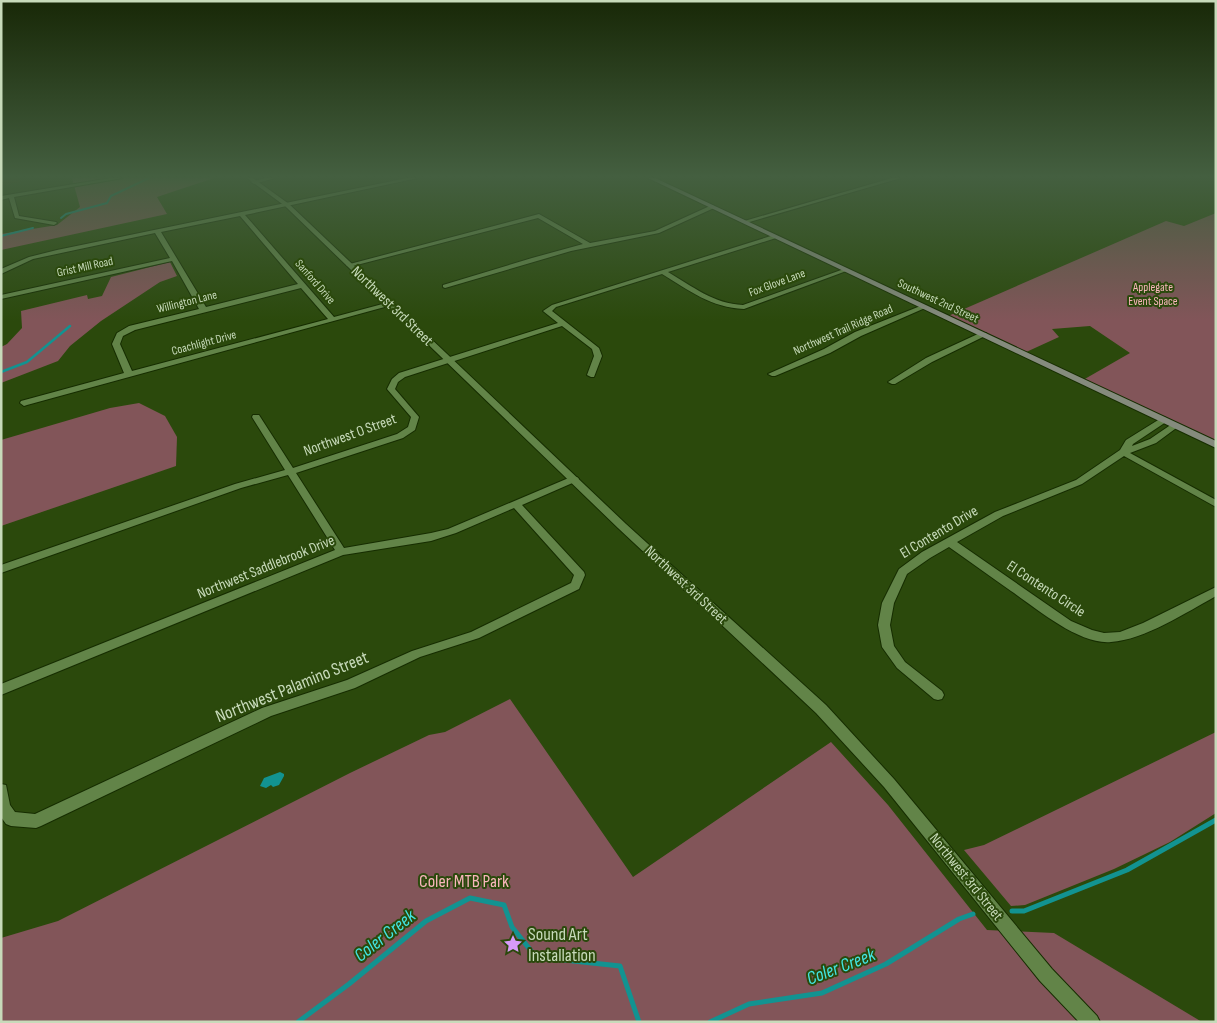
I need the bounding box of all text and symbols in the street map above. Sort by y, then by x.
street label: Grist Mill Road [55,254,115,280]
street label: Sanford Drive [292,257,339,307]
street label: Northwest 3rd Street [347,262,437,350]
street label: Fox Glove Lane [747,266,807,300]
street label: Southwest 2nd Street [895,276,981,326]
park label: Applegate Event Space [1128,280,1178,309]
street label: Willington Lane [155,287,219,317]
street label: Northwest Trail Ridge Road [791,301,895,359]
street label: Coachlight Drive [170,327,238,359]
street label: Northwest O Street [301,409,399,461]
street label: El Contento Drive [897,501,981,563]
street label: Northwest Saddlebrook Drive [194,531,338,603]
street label: Northwest 3rd Street [640,542,732,629]
street label: El Contento Circle [1003,556,1089,622]
street label: Northwest Palamino Street [213,647,372,727]
street label: Northwest 3rd Street [925,830,1007,925]
park label: Coler MTB Park [419,871,509,892]
water label: Coler Creek [350,904,421,967]
place label: Sound Art Installation [528,924,596,966]
place icon: Sound Art Installation [502,933,524,955]
water label: Coler Creek [803,943,879,991]

